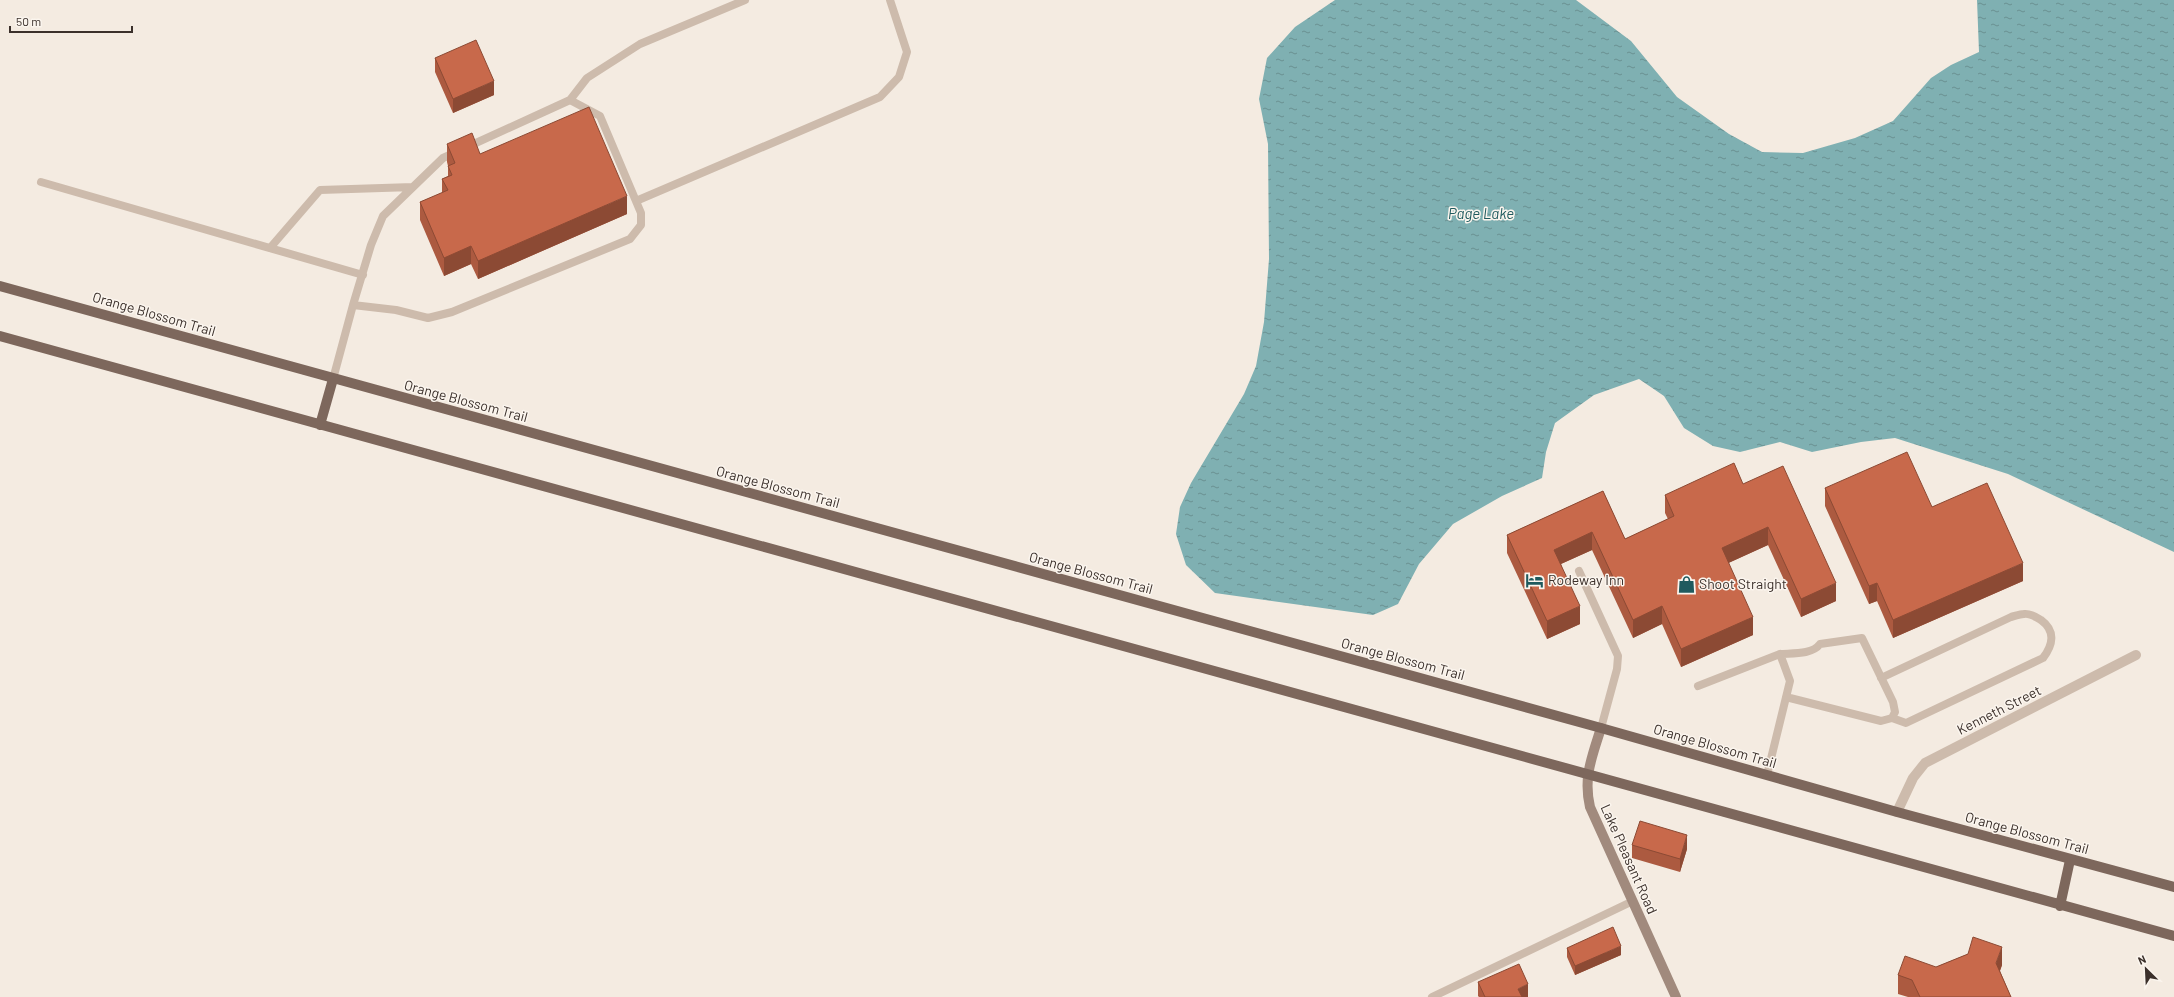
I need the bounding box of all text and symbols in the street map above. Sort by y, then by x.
scale bar [10,8,132,34]
text: 50 m [16,14,41,28]
water label: Page Lake [1448,204,1514,222]
street label: Orange Blossom Trail [91,288,218,339]
street label: Orange Blossom Trail [402,376,530,425]
street label: Orange Blossom Trail [714,462,842,511]
street label: Orange Blossom Trail [1027,548,1155,597]
hotel icon: Rodeway Inn [1525,570,1545,590]
place label: Rodeway Inn [1548,571,1624,588]
shop icon: Shoot Straight [1676,574,1696,594]
place label: Shoot Straight [1699,575,1787,592]
street label: Orange Blossom Trail [1339,634,1467,683]
street label: Kenneth Street [1954,681,2044,738]
street label: Orange Blossom Trail [1652,720,1779,771]
street label: Lake Pleasant Road [1598,801,1661,916]
street label: Orange Blossom Trail [1963,808,2091,857]
north arrow [2126,949,2166,989]
text: N [2136,952,2148,967]

